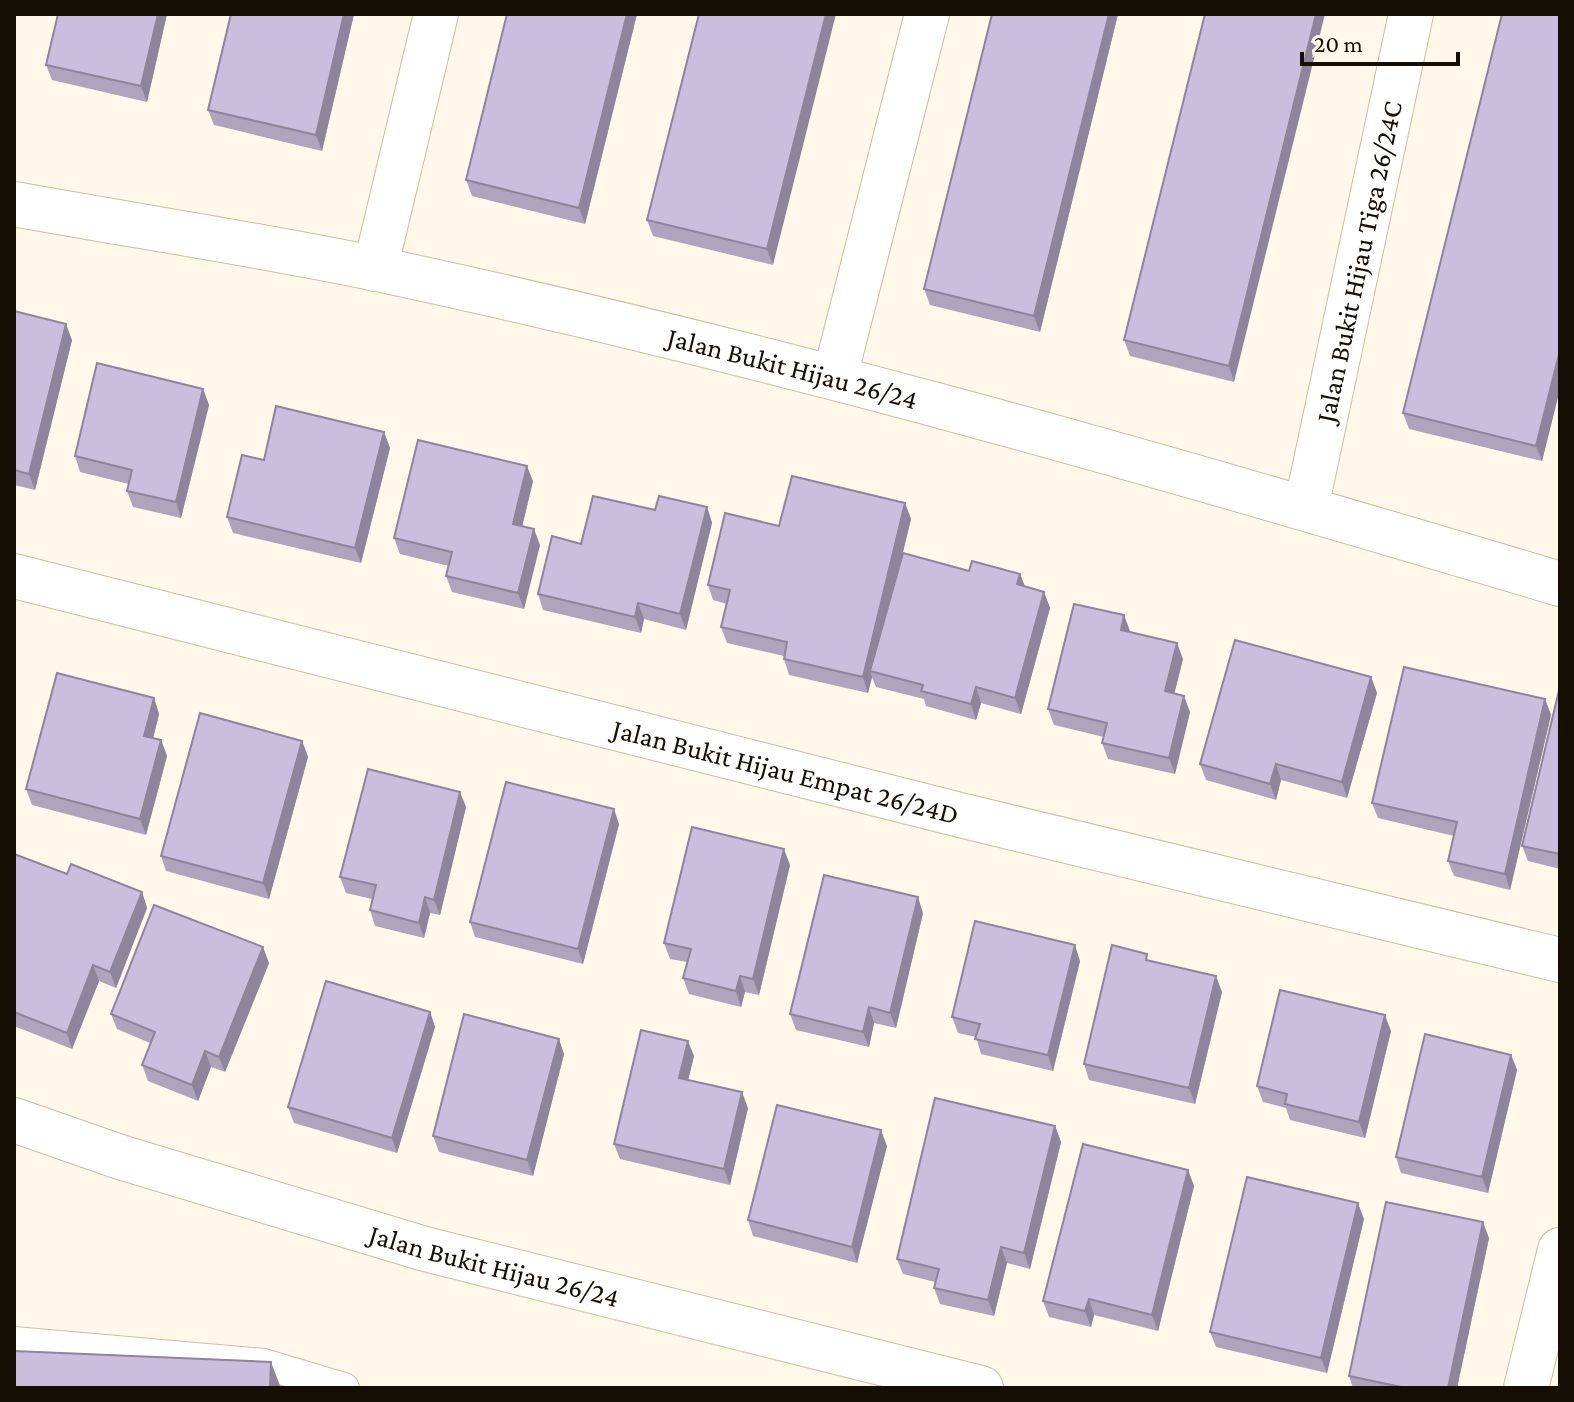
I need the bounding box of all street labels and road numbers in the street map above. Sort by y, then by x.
street label: Jalan Bukit Hijau Tiga 26/24C [1309,98,1408,428]
street label: Jalan Bukit Hijau 26/24 [661,320,921,415]
street label: Jalan Bukit Hijau Empat 26/24D [607,712,962,830]
street label: Jalan Bukit Hijau 26/24 [363,1217,623,1312]

